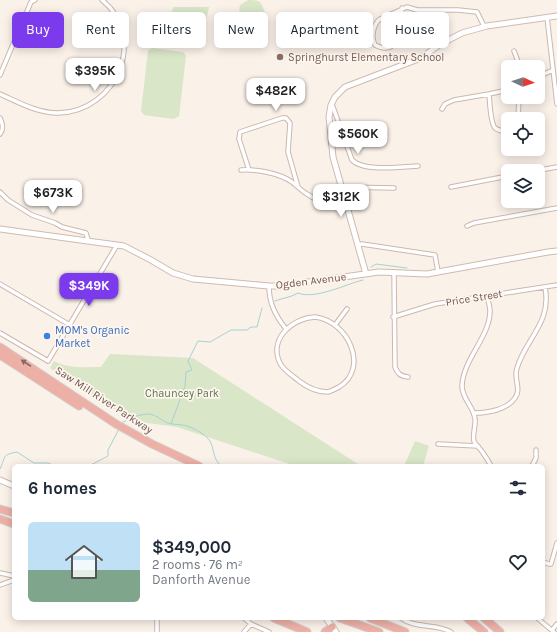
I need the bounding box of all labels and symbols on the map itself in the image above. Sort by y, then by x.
place label: Springhurst Elementary School [288,51,444,64]
marker: Springhurst Elementary School [275,52,285,62]
pin: $395K [67,58,123,92]
north arrow [501,60,545,104]
pin: $482K [248,78,304,112]
pin: $560K [330,121,386,155]
pin: $673K [25,180,81,214]
pin: $312K [313,184,369,218]
street label: Ogden Avenue [275,270,347,292]
pin: $349K [61,273,117,307]
street label: Price Street [445,287,503,309]
place label: MOM's Organic Market [55,324,130,350]
marker: MOM's Organic Market [42,331,52,341]
one-way arrow [20,359,31,367]
street label: Saw Mill River Parkway [53,364,155,436]
park label: Chauncey Park [145,387,219,400]

